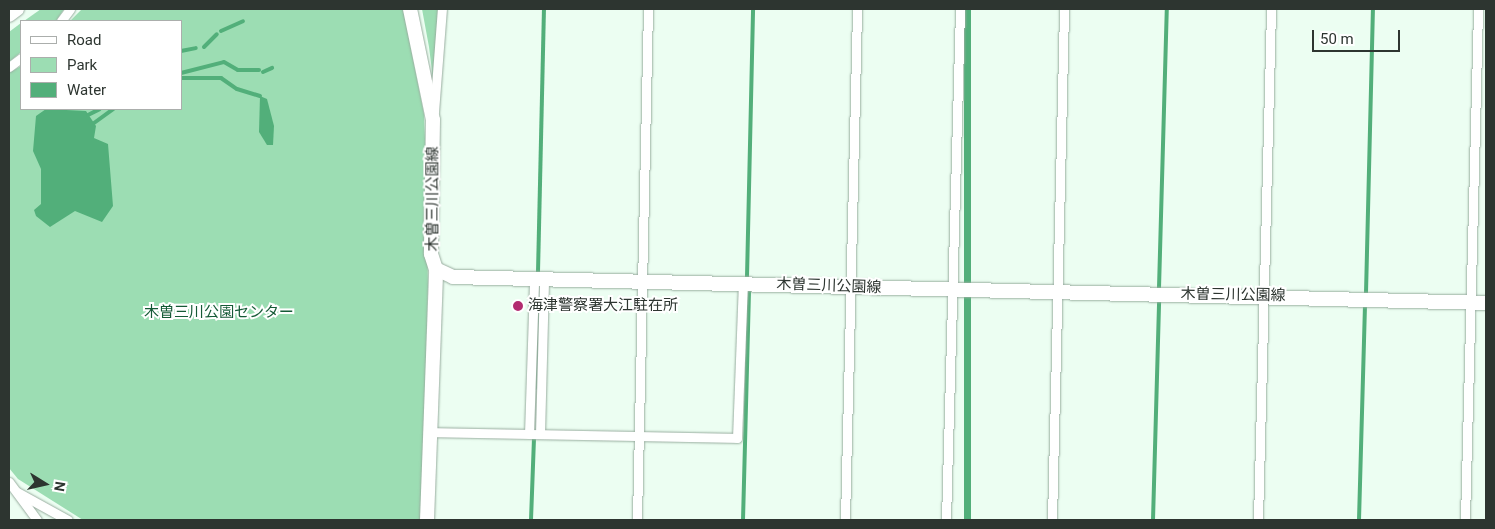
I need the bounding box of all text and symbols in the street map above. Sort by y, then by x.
legend [20,20,182,110]
scale bar [1315,20,1402,52]
text: 50 m [1320,30,1354,48]
text: Road [67,31,101,49]
text: Park [67,56,97,74]
text: Water [67,81,106,99]
street label: 木曽三川公園線 [424,147,442,251]
street label: 木曽三川公園線 [776,275,882,297]
street label: 木曽三川公園線 [1180,285,1286,305]
place label: 海津警察署大江駐在所 [528,297,678,315]
marker: 海津警察署大江駐在所 [512,300,524,312]
park label: 木曽三川公園センター [144,304,294,322]
north arrow [20,459,70,509]
text: N [51,480,69,493]

